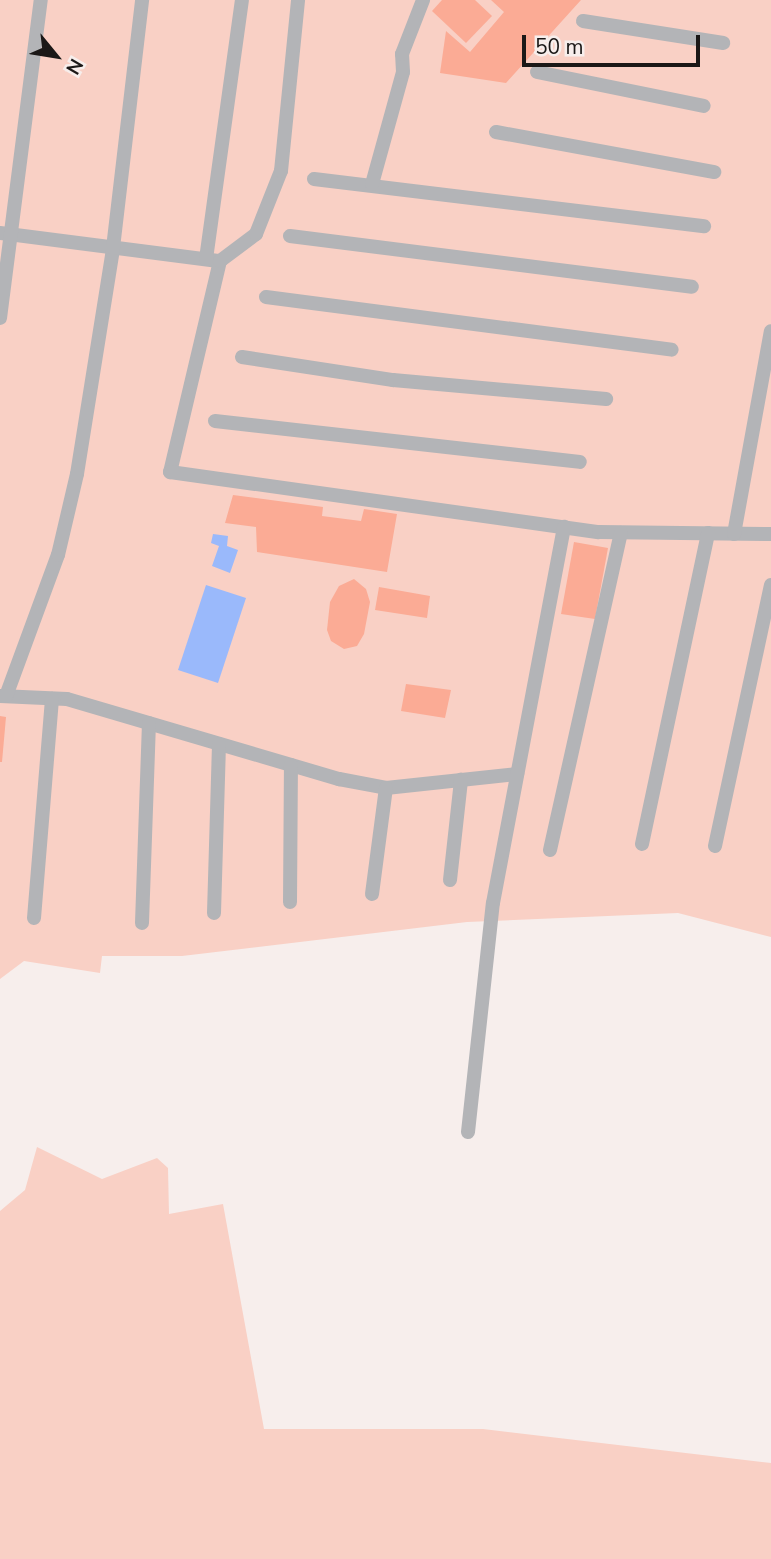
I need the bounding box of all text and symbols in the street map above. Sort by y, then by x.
north arrow [21,21,91,91]
scale bar [526,21,704,65]
text: 50 m [535,33,584,61]
text: N [59,54,89,79]

